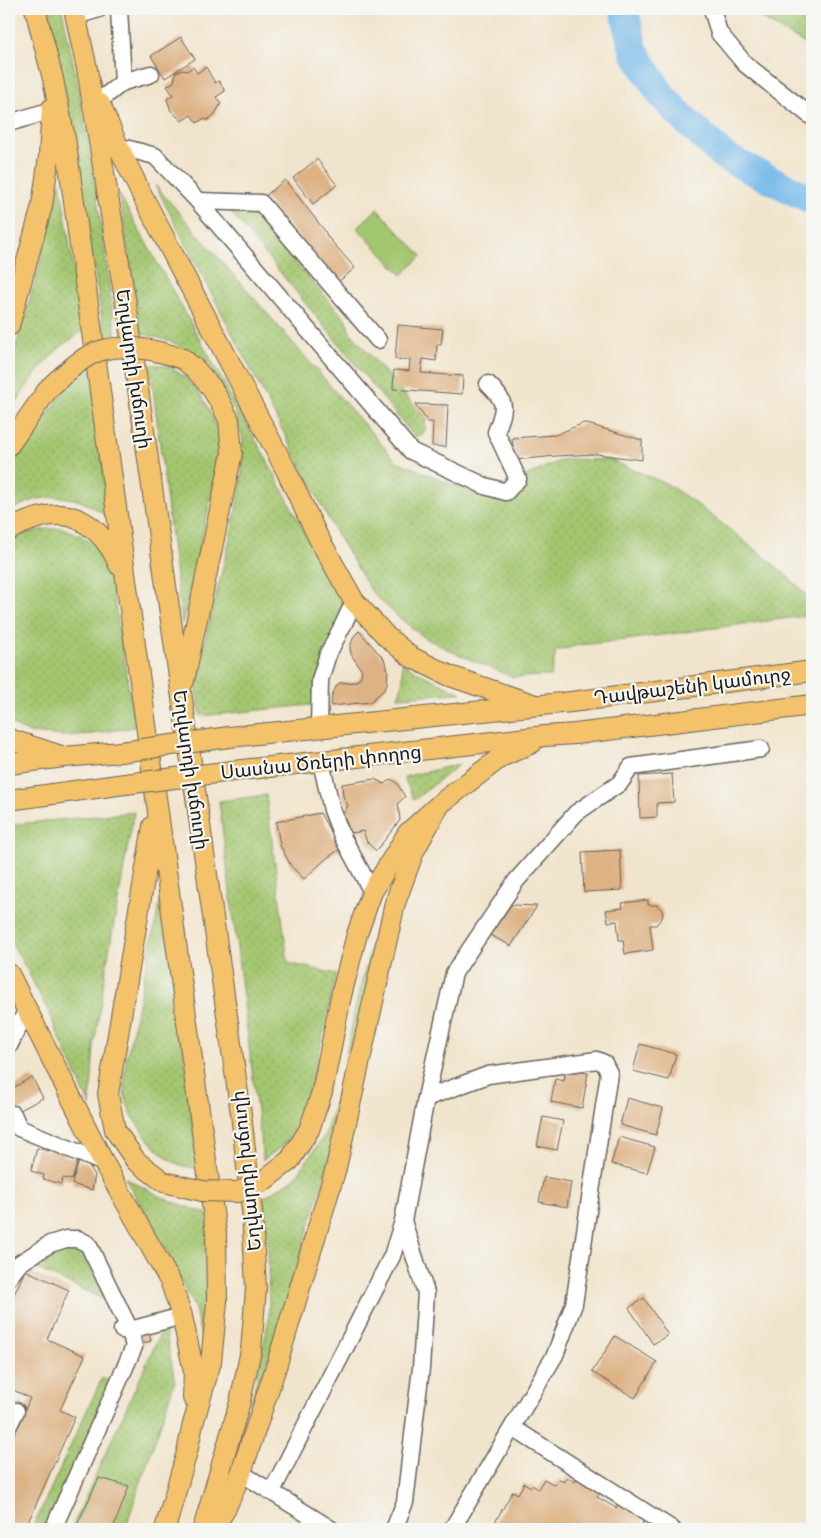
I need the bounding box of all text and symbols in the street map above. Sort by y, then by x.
street label: Եղվարդի խճուղի [111,287,157,451]
street label: Դավթաշենի կամուրջ [592,663,792,709]
street label: Եղվարդի խճուղի [168,688,214,852]
street label: Սասնա Ծռերի փողոց [219,740,423,784]
street label: Եղվարդի խճուղի [226,1090,266,1252]

